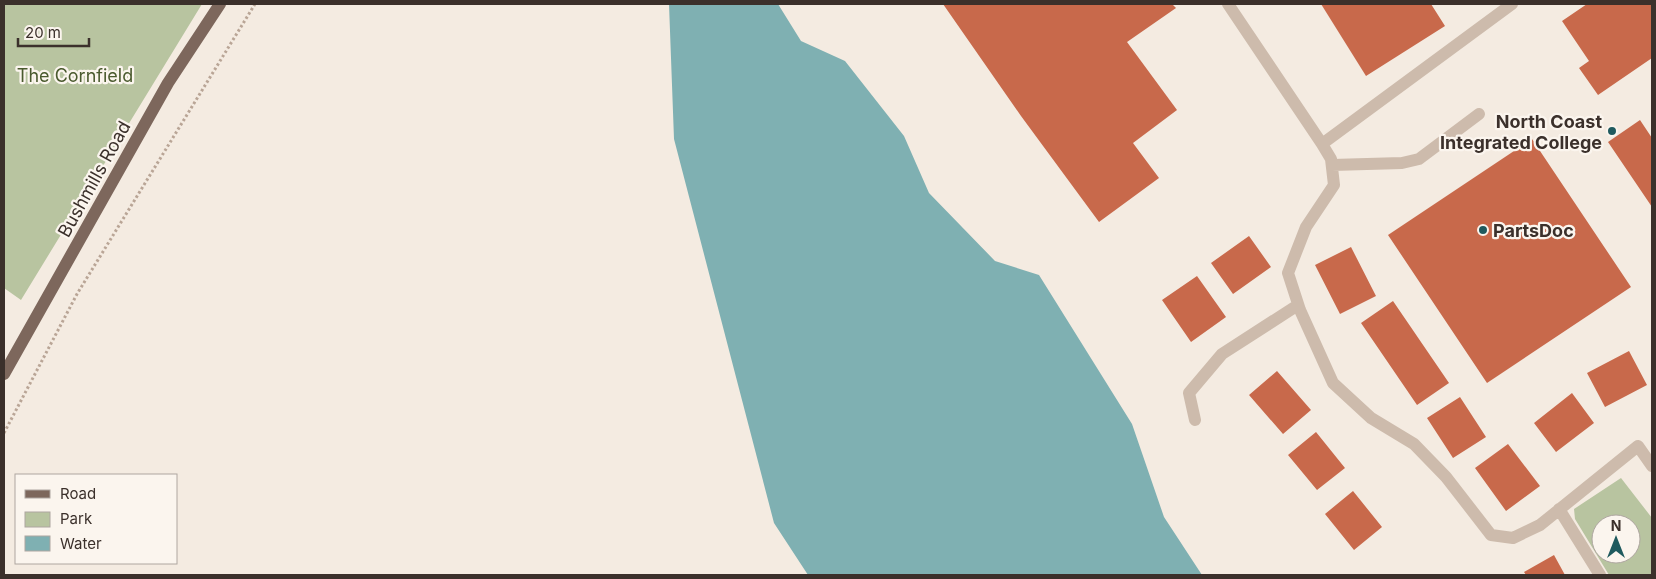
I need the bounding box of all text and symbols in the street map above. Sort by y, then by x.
scale bar [18,15,89,47]
text: 20 m [25,23,61,42]
park label: The Cornfield [17,65,133,86]
place label: North Coast Integrated College [1440,111,1602,153]
street label: Bushmills Road [53,117,135,241]
marker: North Coast Integrated College [1606,125,1618,137]
place label: PartsDoc [1493,220,1574,241]
marker: PartsDoc [1477,224,1489,236]
legend [15,474,178,564]
text: Road [60,484,96,503]
text: Park [60,509,93,528]
north arrow [1591,514,1641,564]
text: N [1611,517,1621,534]
text: Water [60,534,102,553]

